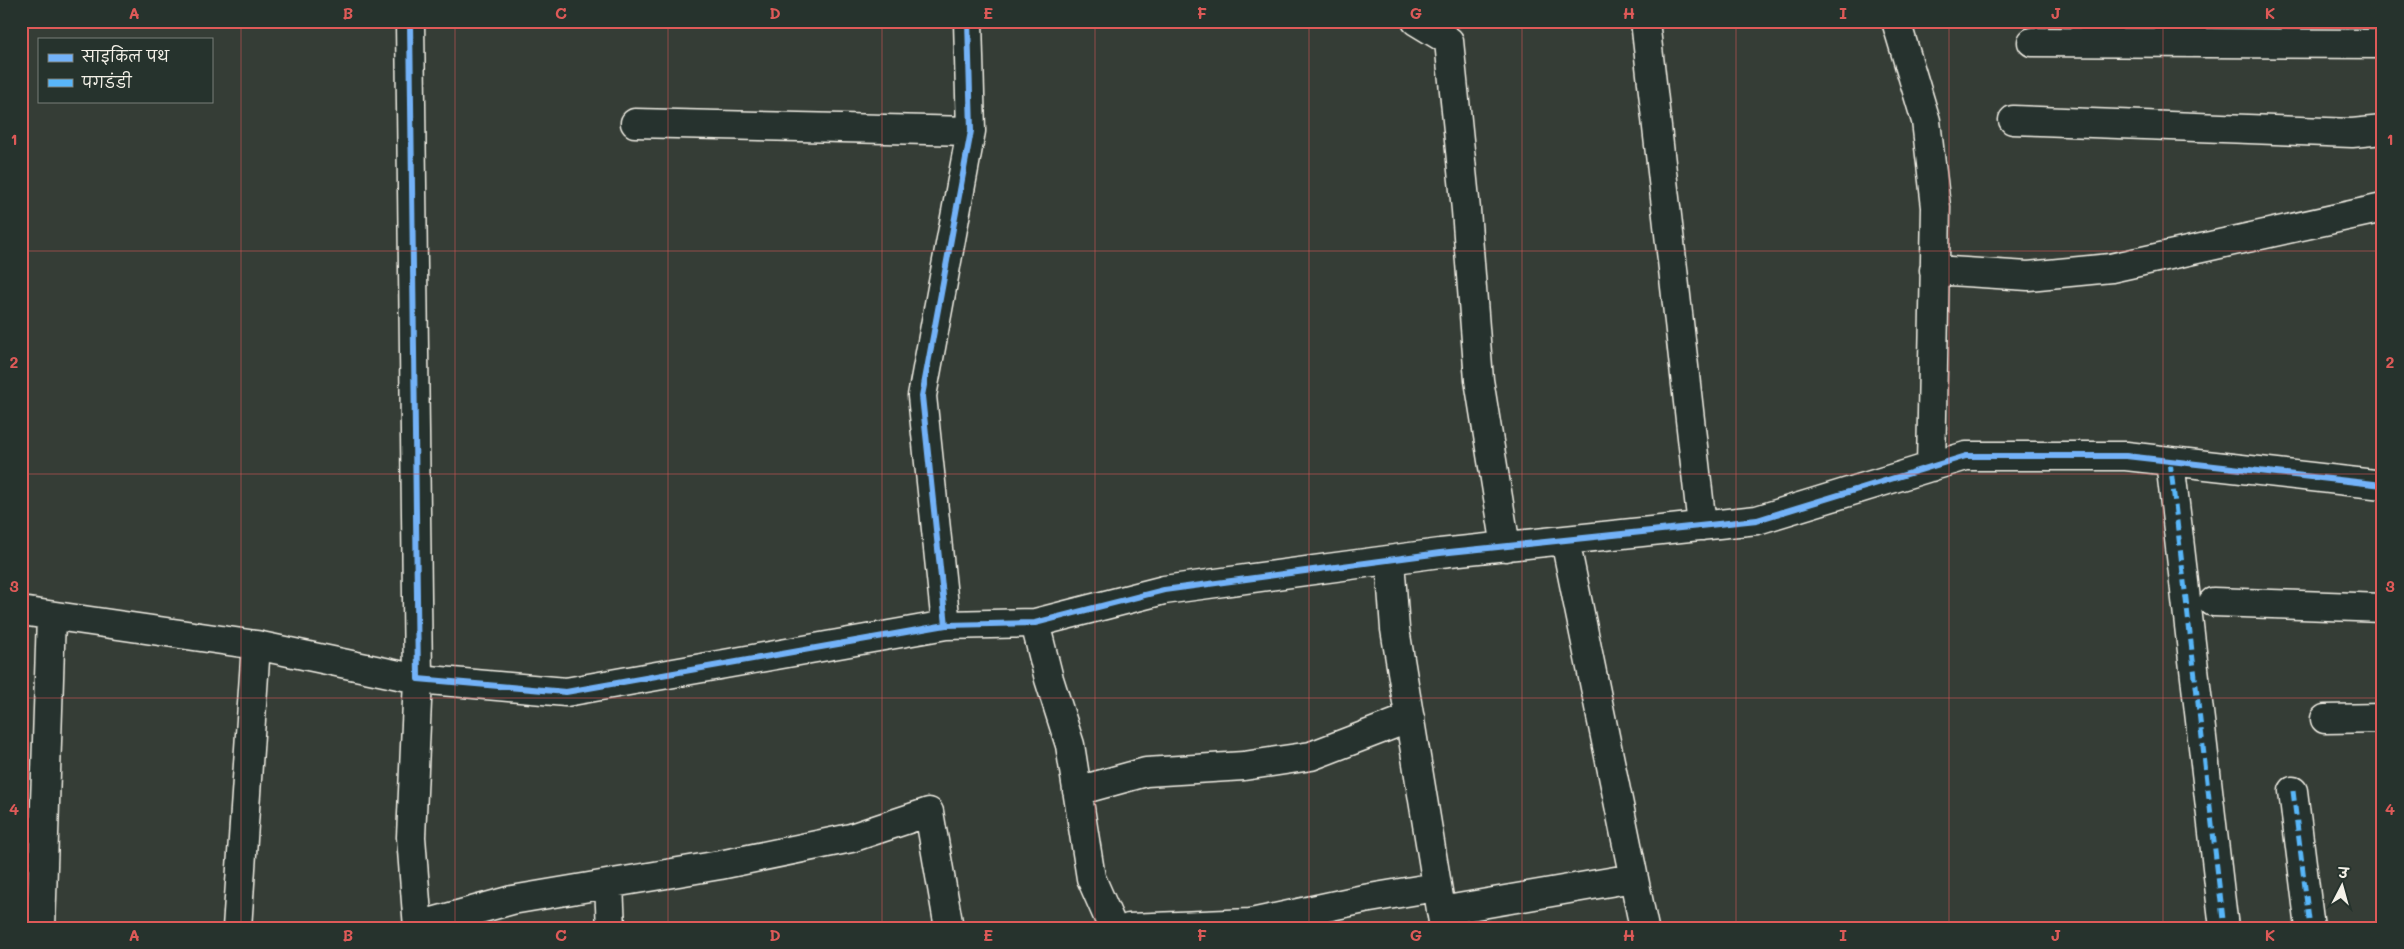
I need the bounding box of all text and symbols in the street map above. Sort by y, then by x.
text: A [128,2,140,23]
text: B [343,2,353,23]
text: C [555,2,567,23]
text: D [769,2,781,23]
text: E [983,2,993,23]
text: F [1197,2,1207,23]
text: G [1410,2,1422,23]
text: H [1623,2,1635,23]
text: I [1839,2,1847,23]
text: J [2051,2,2061,23]
text: K [2265,2,2275,23]
legend [38,38,212,102]
text: साइकिल पथ [81,45,170,66]
text: पगडंडी [81,71,132,92]
text: 1 [10,128,18,149]
text: 1 [2386,128,2394,149]
text: 2 [10,351,19,372]
text: 2 [2386,351,2395,372]
text: 3 [9,575,19,596]
text: 3 [2385,575,2395,596]
text: 4 [9,798,19,819]
text: 4 [2385,798,2395,819]
north arrow [2316,862,2366,912]
text: उ [2336,862,2351,883]
text: A [128,924,140,945]
text: B [343,924,353,945]
text: C [555,924,567,945]
text: D [769,924,781,945]
text: E [983,924,993,945]
text: F [1197,924,1207,945]
text: G [1410,924,1422,945]
text: H [1623,924,1635,945]
text: I [1839,924,1847,945]
text: J [2051,924,2061,945]
text: K [2265,924,2275,945]

